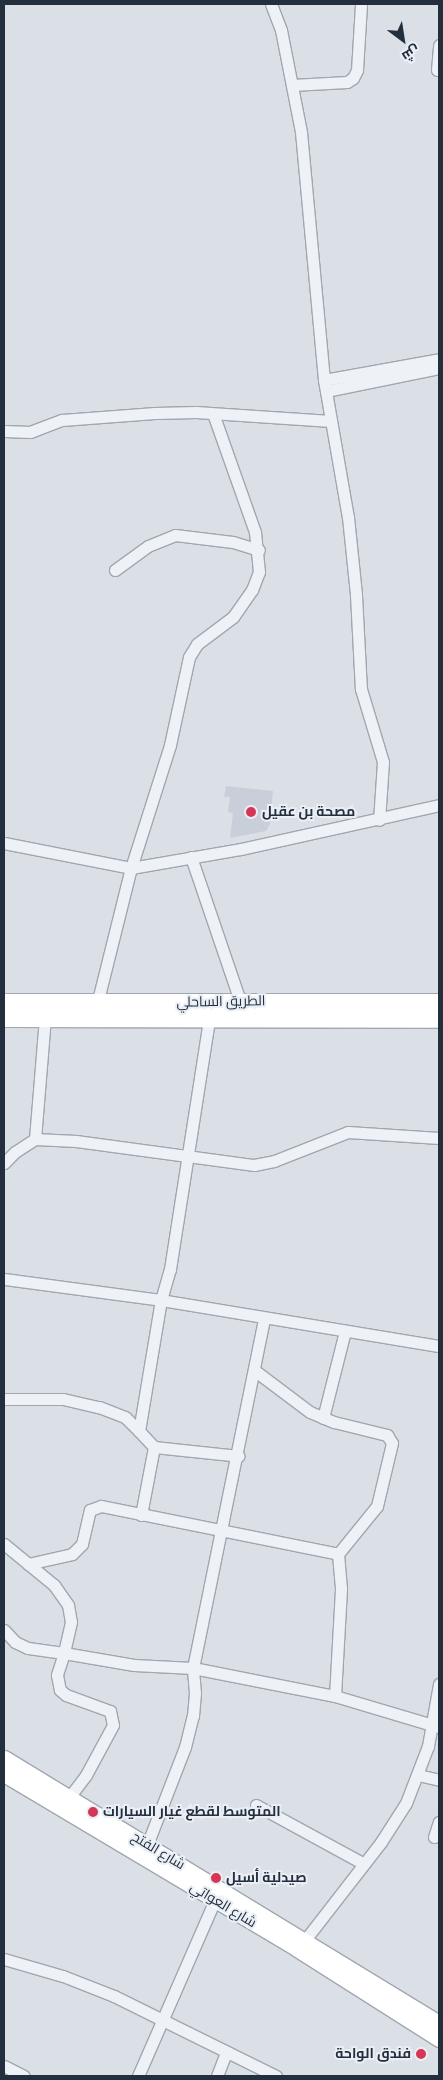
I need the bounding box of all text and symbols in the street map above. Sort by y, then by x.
north arrow [378,15,428,65]
text: ش [399,41,423,65]
place label: مصحة بن عقيل [262,804,355,820]
marker: مصحة بن عقيل [244,805,258,819]
street label: الطريق الساحلي [176,993,266,1011]
place label: المتوسط لقطع غيار السيارات [103,1804,281,1820]
marker: المتوسط لقطع غيار السيارات [87,1806,99,1818]
street label: شارع الفتح [128,1828,188,1874]
place label: صيدلية أسيل [226,1870,307,1886]
marker: صيدلية أسيل [210,1872,222,1884]
street label: شارع العواتي [187,1879,259,1931]
place label: فندق الواحة [335,2046,411,2062]
marker: فندق الواحة [415,2048,427,2060]

